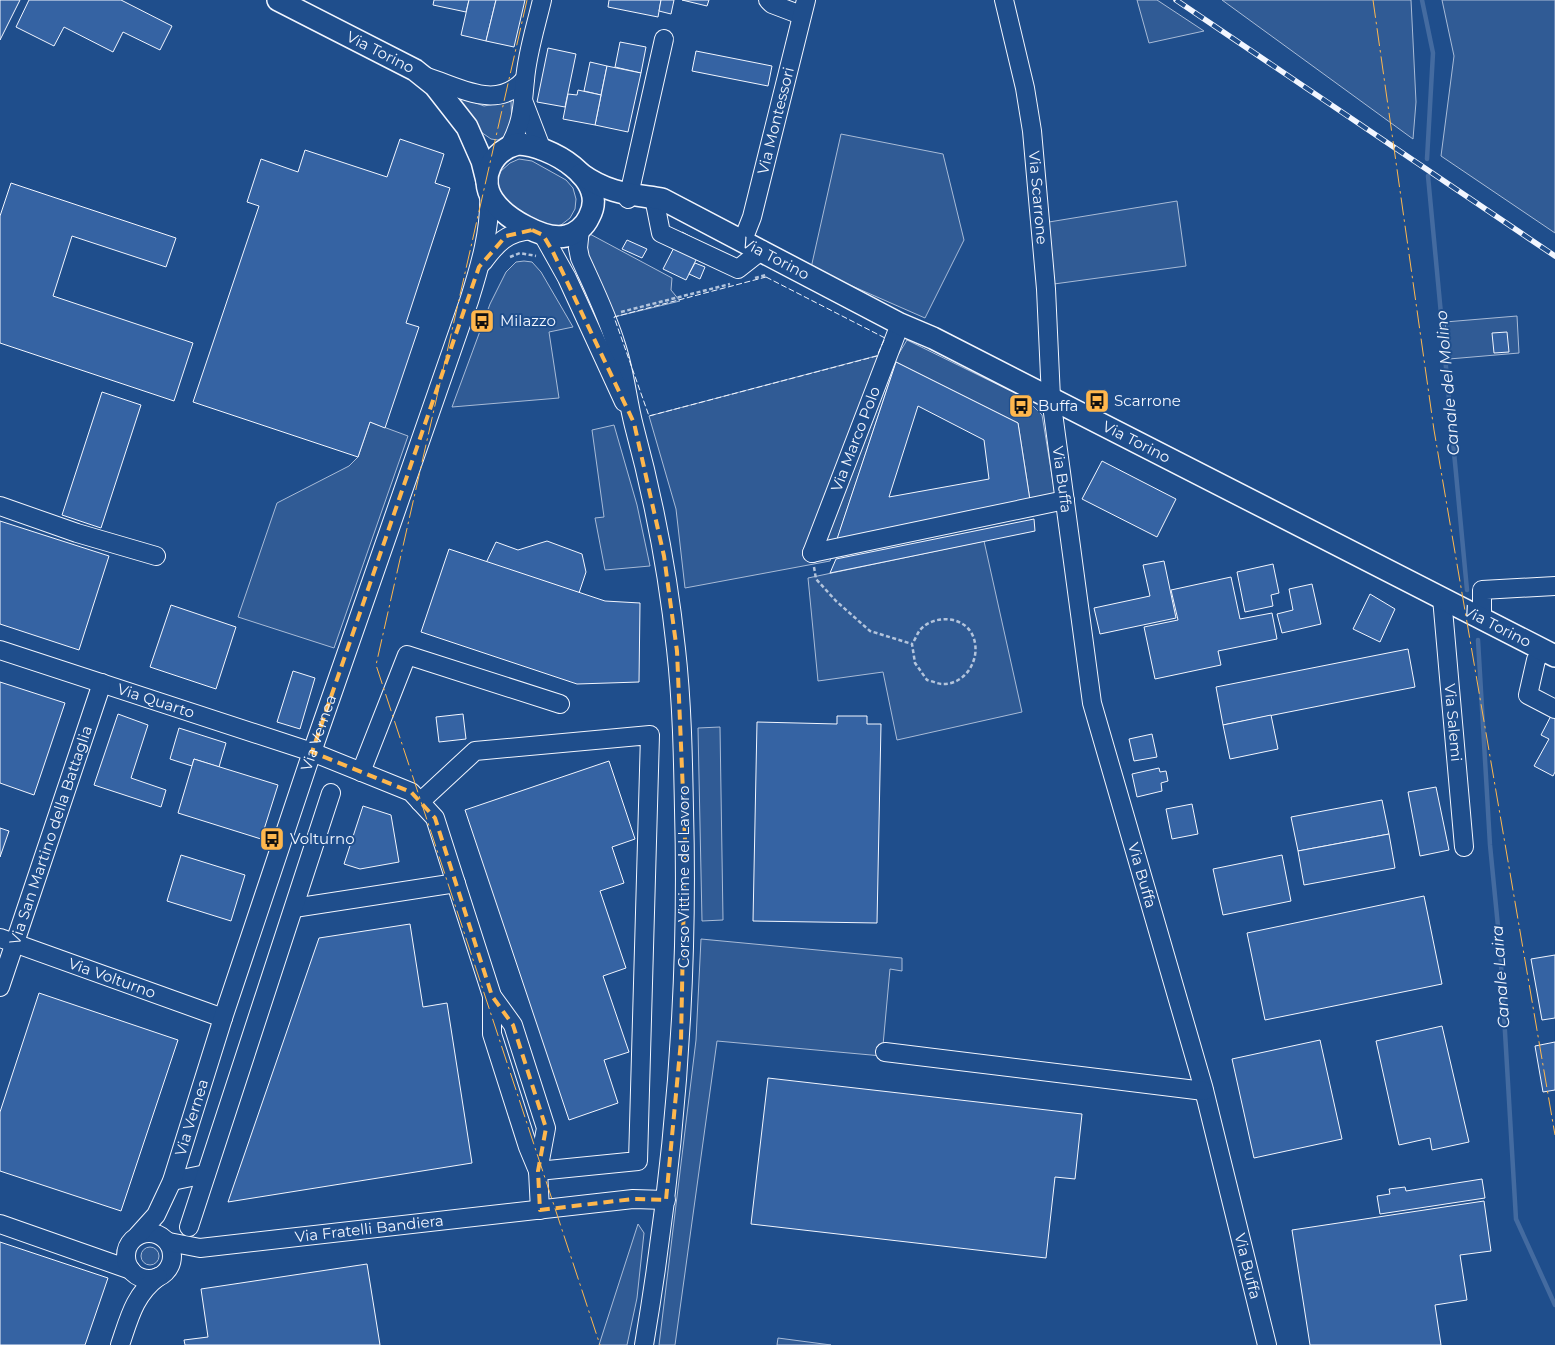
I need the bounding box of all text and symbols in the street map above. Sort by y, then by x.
street label: Via Torino [343,27,418,77]
street label: Via Montessori [753,65,798,176]
street label: Via Scarrone [1025,150,1052,245]
street label: Via Torino [739,233,813,284]
bus stop icon: Milazzo [469,308,495,334]
water label: Canale del Molino [1432,310,1463,456]
place label: Milazzo [500,311,556,330]
street label: Via Marco Polo [826,384,884,494]
bus stop icon: Scarrone [1084,388,1110,414]
place label: Scarrone [1114,391,1181,410]
bus stop icon: Buffa [1008,393,1034,419]
place label: Buffa [1038,396,1078,415]
street label: Via Torino [1100,416,1174,467]
street label: Via Buffa [1049,445,1076,514]
street label: Via Torino [1460,601,1534,651]
street label: Via Quarto [115,679,197,722]
street label: Via Salemi [1441,683,1466,762]
street label: Via Vernea [296,692,340,773]
street label: Via San Martino della Battaglia [5,723,96,947]
street label: Corso Vittime del Lavoro [674,786,693,968]
bus stop icon: Volturno [259,826,285,852]
place label: Volturno [290,829,355,848]
street label: Via Buffa [1124,840,1161,910]
water label: Canale Laira [1487,925,1514,1029]
street label: Via Volturno [66,953,159,1002]
street label: Via Vernea [170,1077,212,1158]
street label: Via Fratelli Bandiera [294,1210,445,1246]
street label: Via Buffa [1231,1231,1265,1301]

